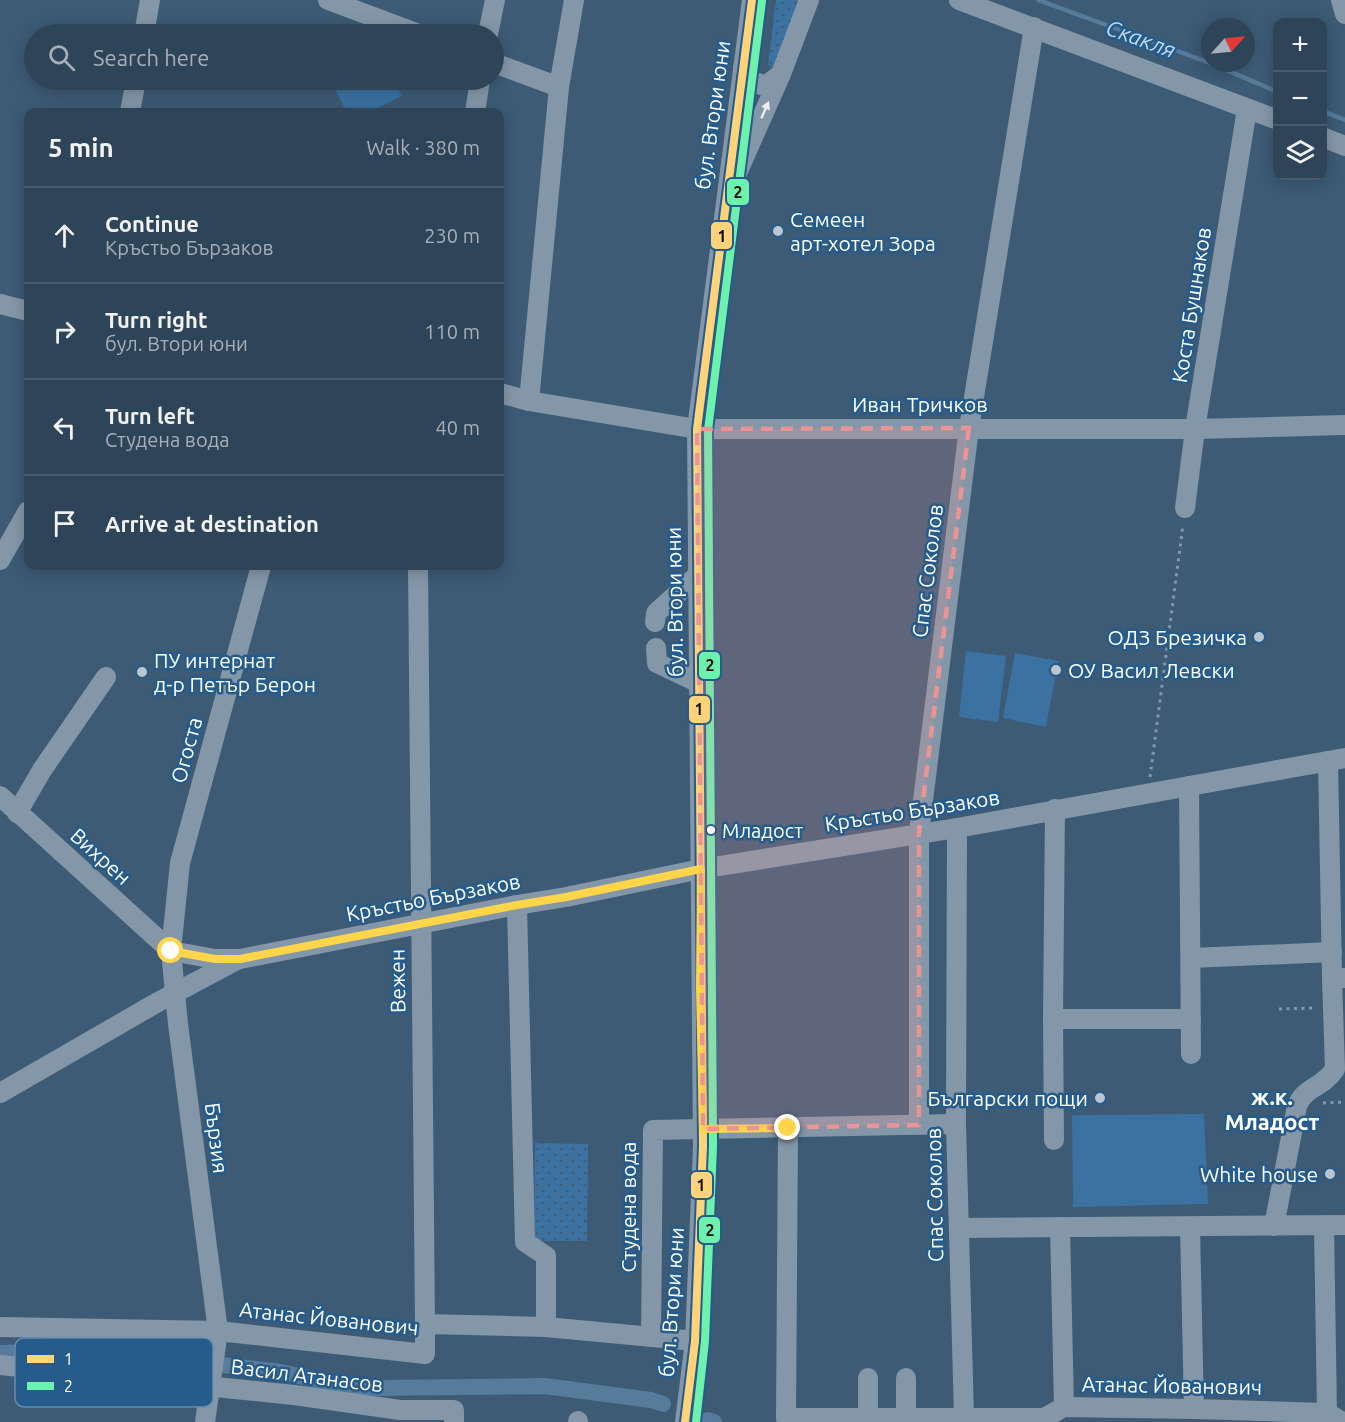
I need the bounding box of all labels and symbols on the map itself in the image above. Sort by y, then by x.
water label: Скакля [1103,14,1179,62]
north arrow [1201,18,1255,72]
street label: бул. Втори юни [690,39,734,191]
one-way arrow [761,101,770,119]
line badge: 2 [726,178,750,206]
text: 2 [733,183,743,201]
place label: Семеен арт-хотел Зора [790,207,936,255]
line badge: 1 [710,221,733,250]
marker: Семеен арт-хотел Зора [771,224,785,238]
street label: Коста Бушнаков [1167,226,1215,384]
text: 1 [717,227,727,245]
street label: Иван Тричков [852,392,988,416]
street label: Спас Соколов [907,503,947,639]
street label: бул. Втори юни [661,527,687,677]
place label: ОДЗ Брезичка [1107,625,1247,649]
marker: ОДЗ Брезичка [1252,630,1266,644]
place label: ПУ интернат д-р Петър Берон [154,648,316,696]
line badge: 2 [698,651,721,680]
text: 2 [705,656,715,674]
place label: ОУ Васил Левски [1068,658,1235,682]
marker: ОУ Васил Левски [1049,663,1063,677]
marker: ПУ интернат д-р Петър Берон [135,665,149,679]
line badge: 1 [688,695,711,724]
text: 1 [694,700,704,718]
street label: Огоста [166,714,206,786]
street label: Кръстьо Бързаков [823,784,1001,836]
place label: Младост [722,819,803,842]
street label: Вихрен [66,823,136,889]
marker: Младост [705,824,717,836]
street label: Кръстьо Бързаков [344,868,522,926]
route start [157,937,183,963]
street label: Вежен [384,949,410,1013]
district label: ж.к. Младост [1225,1084,1319,1134]
place label: Български пощи [928,1086,1088,1110]
marker: Български пощи [1093,1091,1107,1105]
street label: Бързия [201,1101,233,1175]
route end [774,1114,800,1140]
street label: Спас Соколов [921,1128,947,1262]
street label: Студена вода [616,1142,640,1272]
place label: White house [1200,1162,1318,1186]
marker: White house [1323,1167,1337,1181]
line badge: 1 [690,1171,713,1199]
text: 1 [696,1176,706,1194]
line badge: 2 [698,1216,721,1244]
text: 2 [705,1221,715,1239]
street label: бул. Втори юни [654,1226,688,1378]
street label: Атанас Йованович [238,1297,420,1339]
legend [15,1338,213,1407]
text: 1 [64,1350,73,1368]
street label: Васил Атанасов [229,1354,385,1396]
street label: Атанас Йованович [1082,1371,1262,1399]
text: 2 [64,1377,73,1395]

